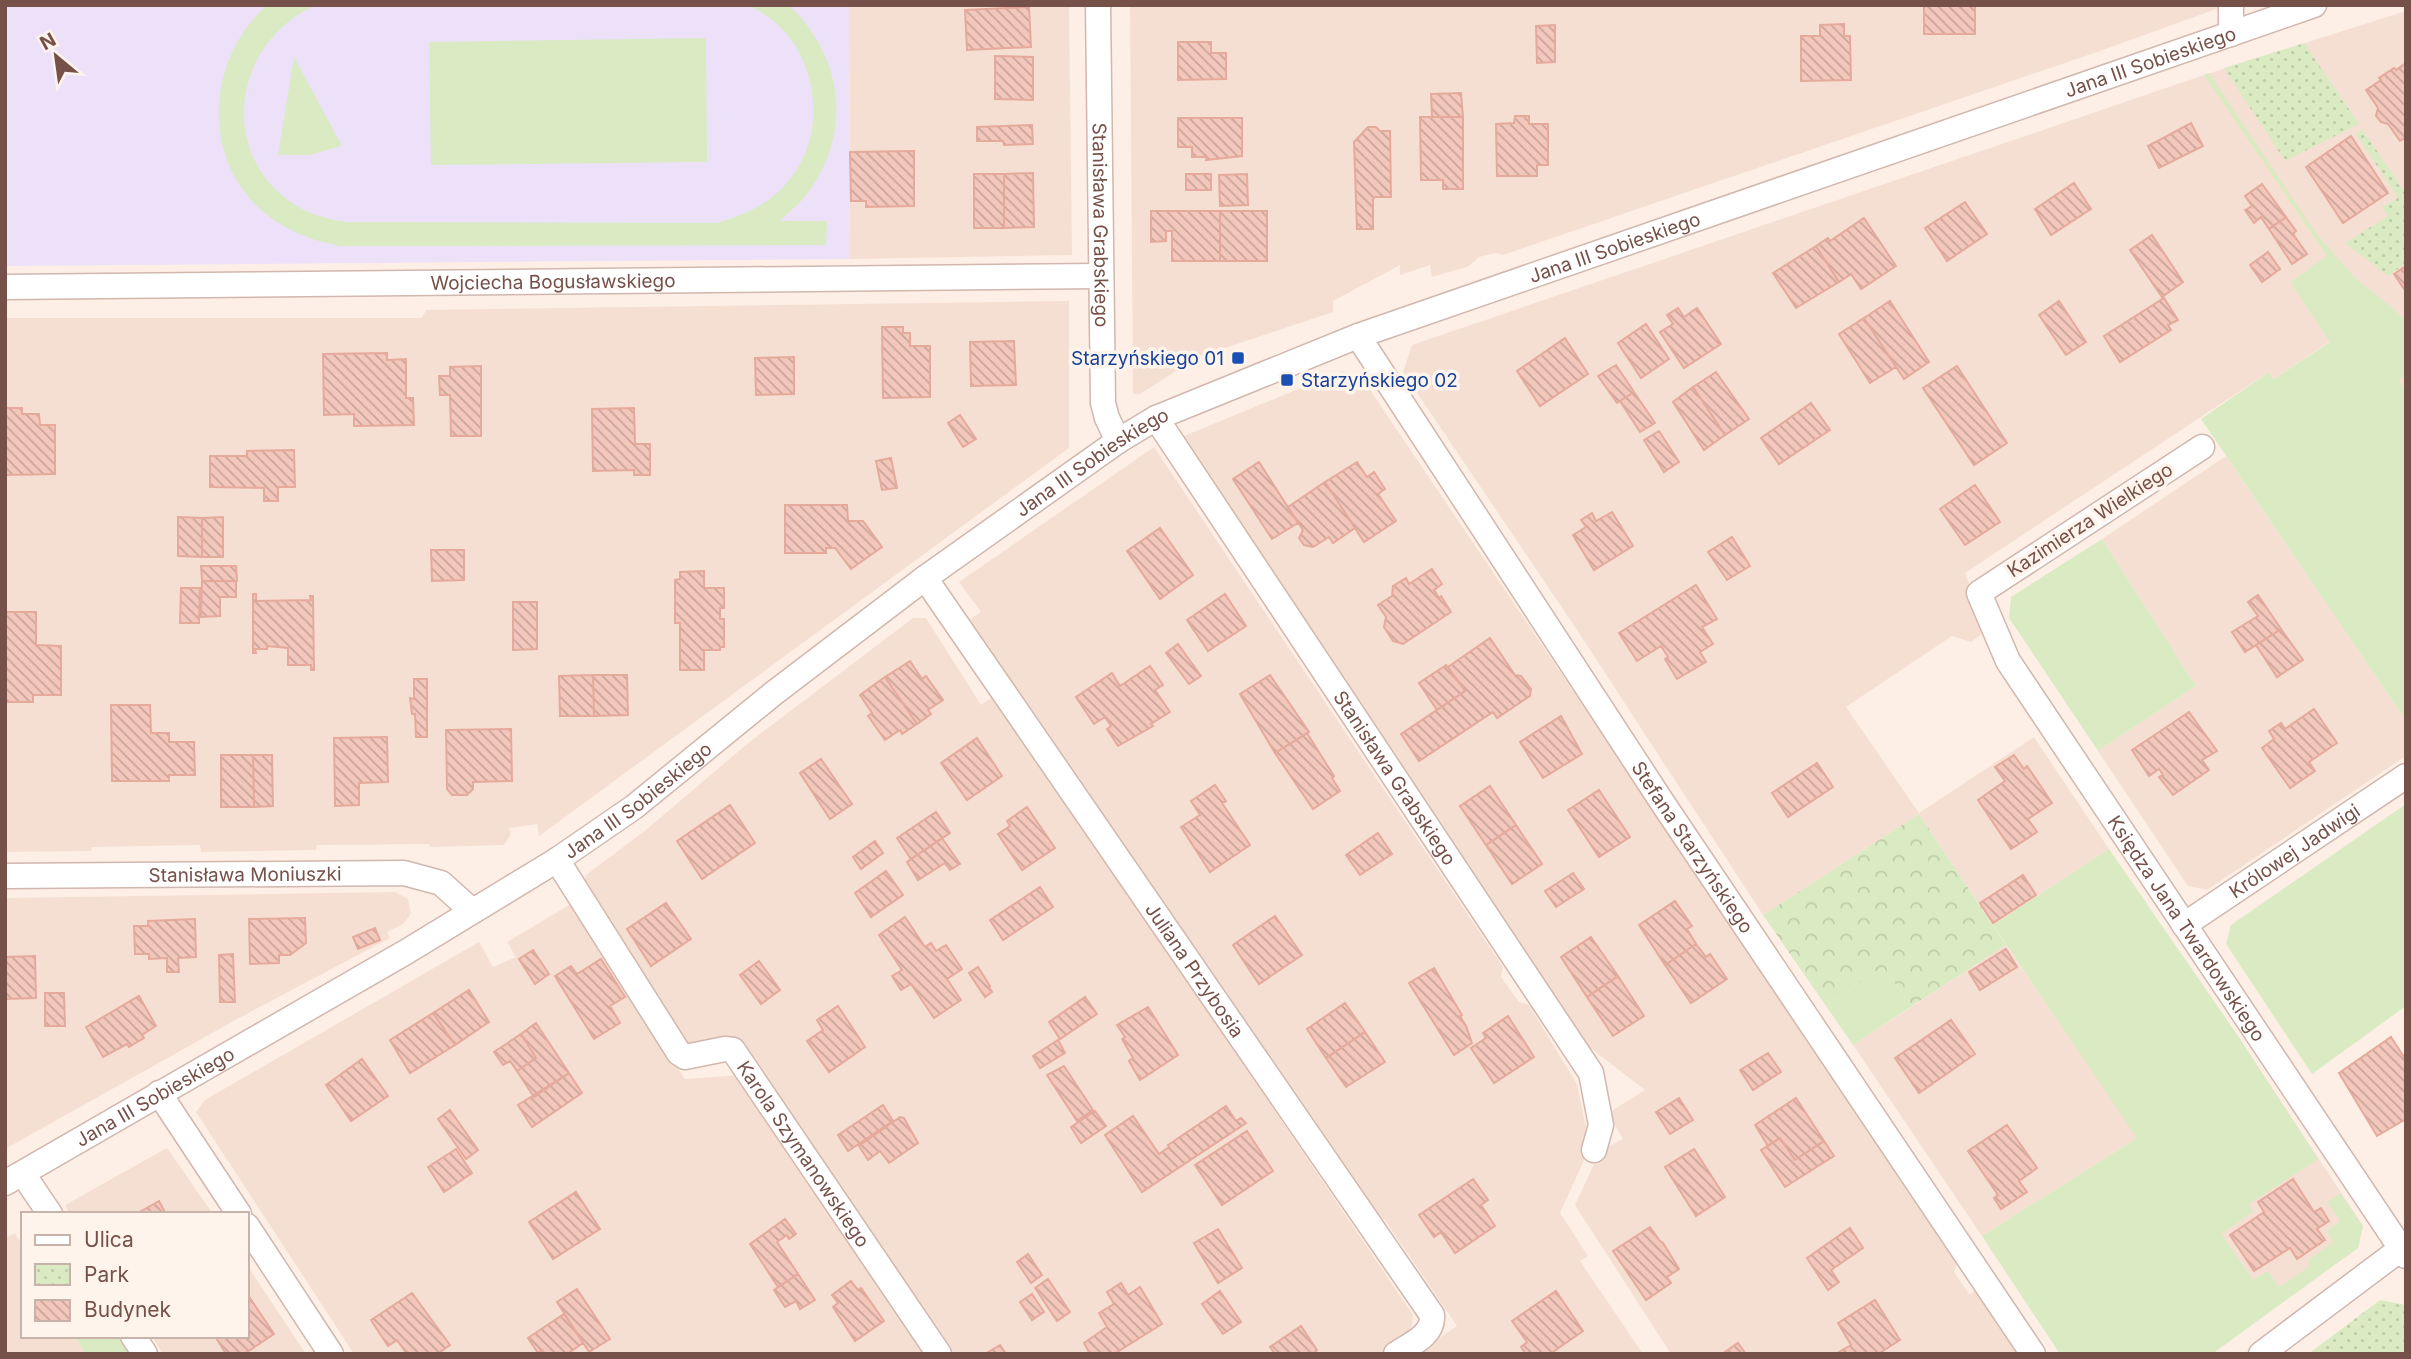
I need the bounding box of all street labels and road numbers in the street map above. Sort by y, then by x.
street label: Jana III Sobieskiego [2062,21,2239,102]
street label: Stanisława Grabskiego [1088,122,1114,328]
street label: Jana III Sobieskiego [1526,207,1703,287]
street label: Wojciecha Bogusławskiego [430,269,676,294]
street label: Jana III Sobieskiego [1011,403,1172,522]
street label: Kazimierza Wielkiego [2003,458,2177,582]
street label: Stanisława Grabskiego [1329,686,1461,870]
street label: Jana III Sobieskiego [559,737,716,863]
street label: Stefana Starzyńskiego [1627,757,1758,938]
street label: Królowej Jadwigi [2225,799,2364,903]
street label: Księdza Jana Twardowskiego [2103,811,2271,1046]
street label: Stanisława Moniuszki [148,862,342,886]
street label: Juliana Przybosia [1140,898,1249,1042]
street label: Jana III Sobieskiego [71,1042,238,1151]
street label: Karola Szymanowskiego [732,1056,875,1252]

